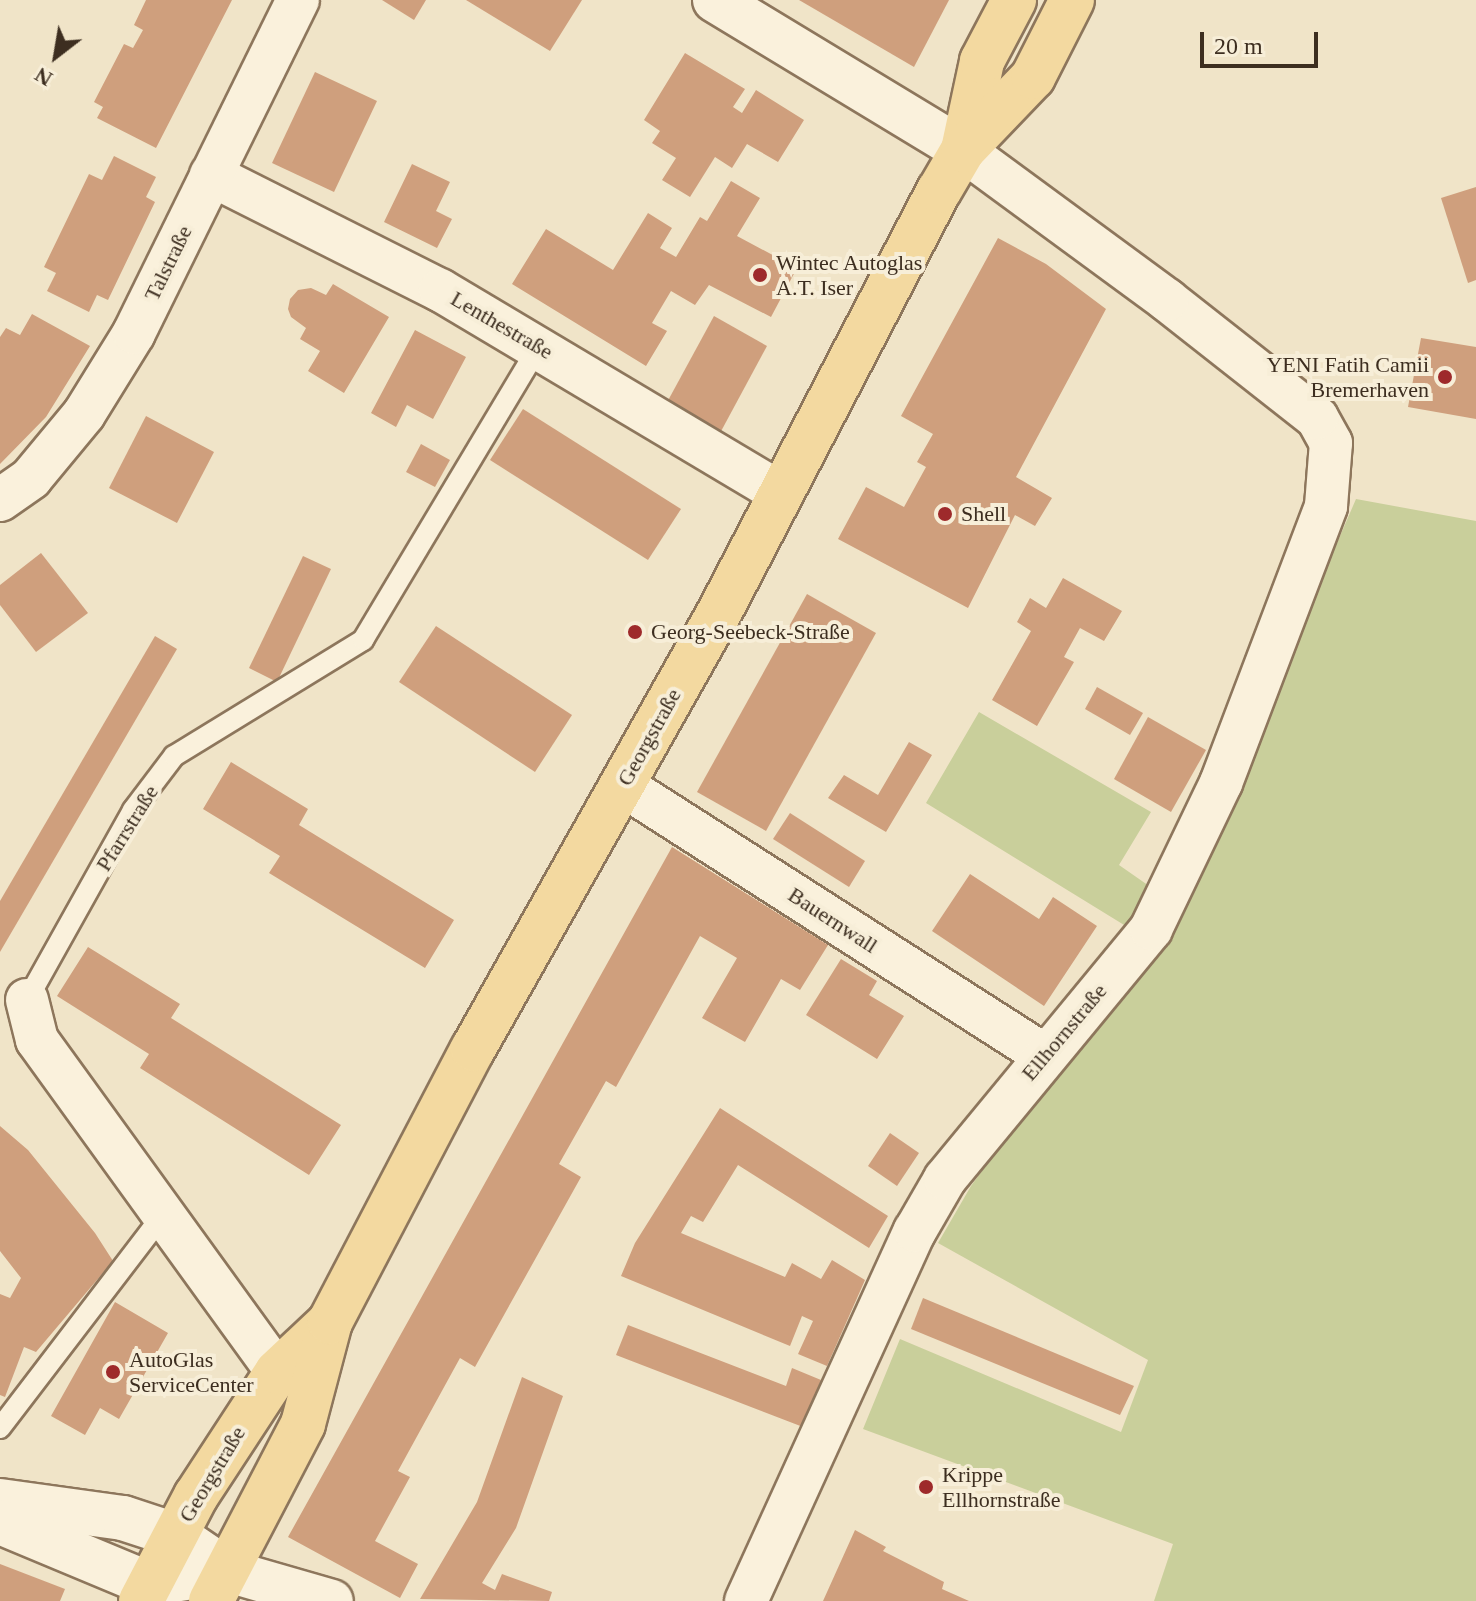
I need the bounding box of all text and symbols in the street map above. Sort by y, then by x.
north arrow [16,16,96,96]
scale bar [1204,16,1322,66]
text: 20 m [1214,33,1263,59]
text: N [30,62,57,92]
street label: Talstraße [139,221,197,305]
place label: Wintec Autoglas A.T. Iser [776,249,924,300]
marker: Wintec Autoglas A.T. Iser [751,266,769,284]
street label: Lenthestraße [446,285,558,365]
place label: YENI Fatih Camii Bremerhaven [1266,351,1429,402]
marker: YENI Fatih Camii Bremerhaven [1436,368,1454,386]
place label: Shell [961,501,1006,527]
marker: Shell [936,505,954,523]
place label: Georg-Seebeck-Straße [651,619,850,645]
marker: Georg-Seebeck-Straße [626,623,644,641]
street label: Georgstraße [611,684,687,790]
street label: Pfarrstraße [90,780,164,876]
street label: Bauernwall [783,881,883,959]
street label: Ellhornstraße [1016,978,1112,1086]
place label: AutoGlas ServiceCenter [129,1346,254,1398]
marker: AutoGlas ServiceCenter [104,1363,122,1381]
street label: Georgstraße [173,1421,251,1527]
place label: Krippe Ellhornstraße [942,1461,1061,1512]
marker: Krippe Ellhornstraße [917,1478,935,1496]

